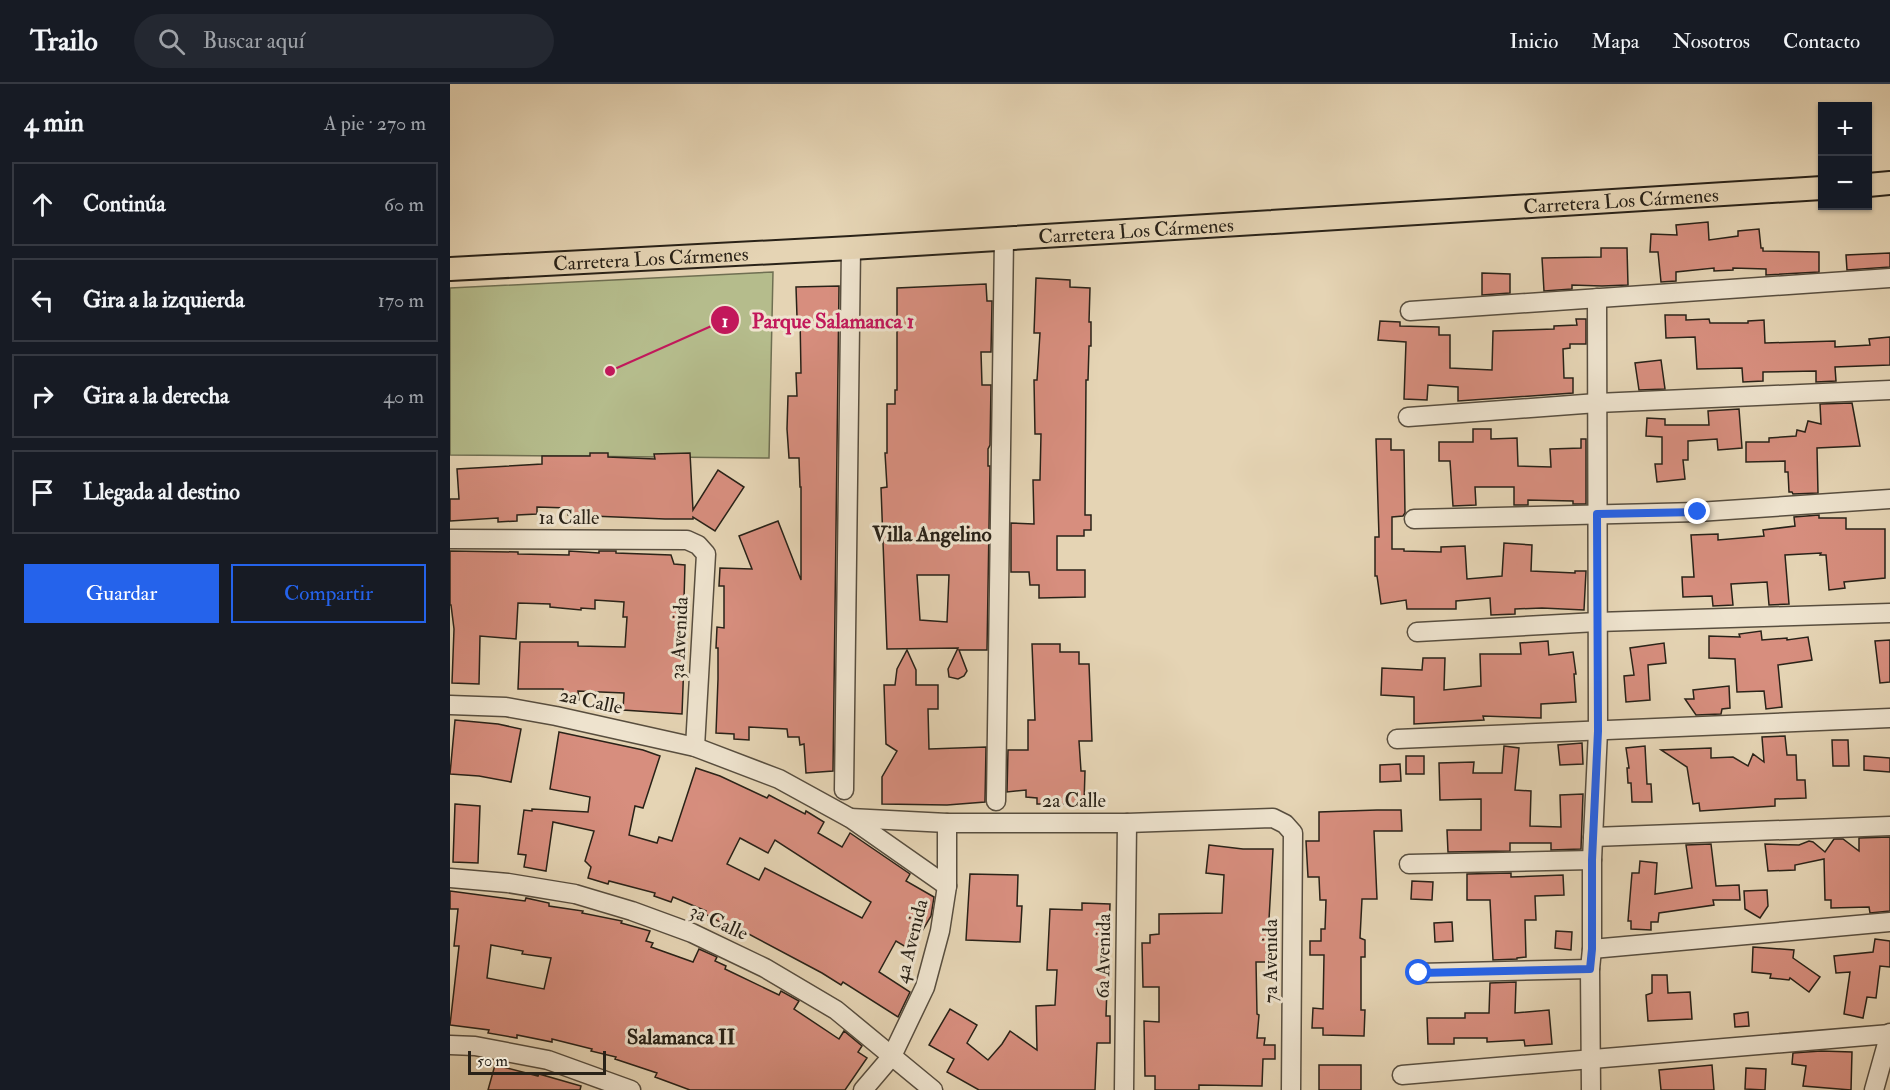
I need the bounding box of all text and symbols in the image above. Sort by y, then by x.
search box [134,14,554,68]
text: Trailo [30,24,98,59]
icon: search [155,25,188,58]
text: Buscar aquí [203,27,305,55]
text: Inicio [1509,28,1558,55]
text: Mapa [1591,28,1639,55]
text: Nosotros [1672,28,1750,55]
text: Contacto [1783,28,1860,55]
map controls [1818,102,1872,210]
button: + [1818,102,1872,156]
text: 4 min [24,107,84,139]
text: A pie · 270 m [324,111,426,136]
button: − [1818,156,1872,210]
street label: Carretera Los Cármenes [1523,182,1720,219]
icon: ahead [26,188,59,221]
text: Continúa [83,190,166,218]
text: 60 m [384,192,424,217]
street label: Carretera Los Cármenes [1037,212,1234,249]
street label: Carretera Los Cármenes [552,241,749,276]
icon: left [26,284,59,317]
text: Gira a la izquierda [83,286,244,314]
text: 170 m [378,288,424,313]
callout: Parque Salamanca 1 [710,301,926,340]
text: Parque Salamanca 1 [752,308,914,335]
text: 1 [722,310,728,333]
icon: right [26,380,59,413]
text: Gira a la derecha [83,382,229,410]
text: 40 m [383,384,424,409]
icon: arrive [26,476,59,509]
text: Llegada al destino [83,478,240,506]
route end [1684,498,1710,524]
street label: 1a Calle [539,505,599,530]
district label: Villa Angelino [871,521,992,548]
button: Guardar [24,564,219,623]
button: Compartir [231,564,426,623]
street label: 3a Avenida [664,595,694,680]
street label: 2a Calle [557,682,625,720]
street label: 2a Calle [1042,788,1106,813]
street label: 4a Avenida [888,896,934,986]
street label: 3a Calle [686,898,752,946]
street label: 6a Avenida [1090,912,1116,999]
street label: 7a Avenida [1258,918,1283,1003]
route start [1405,959,1431,985]
district label: Salamanca II [627,1024,736,1051]
scale bar [468,1048,606,1076]
text: 50 m [477,1051,508,1071]

